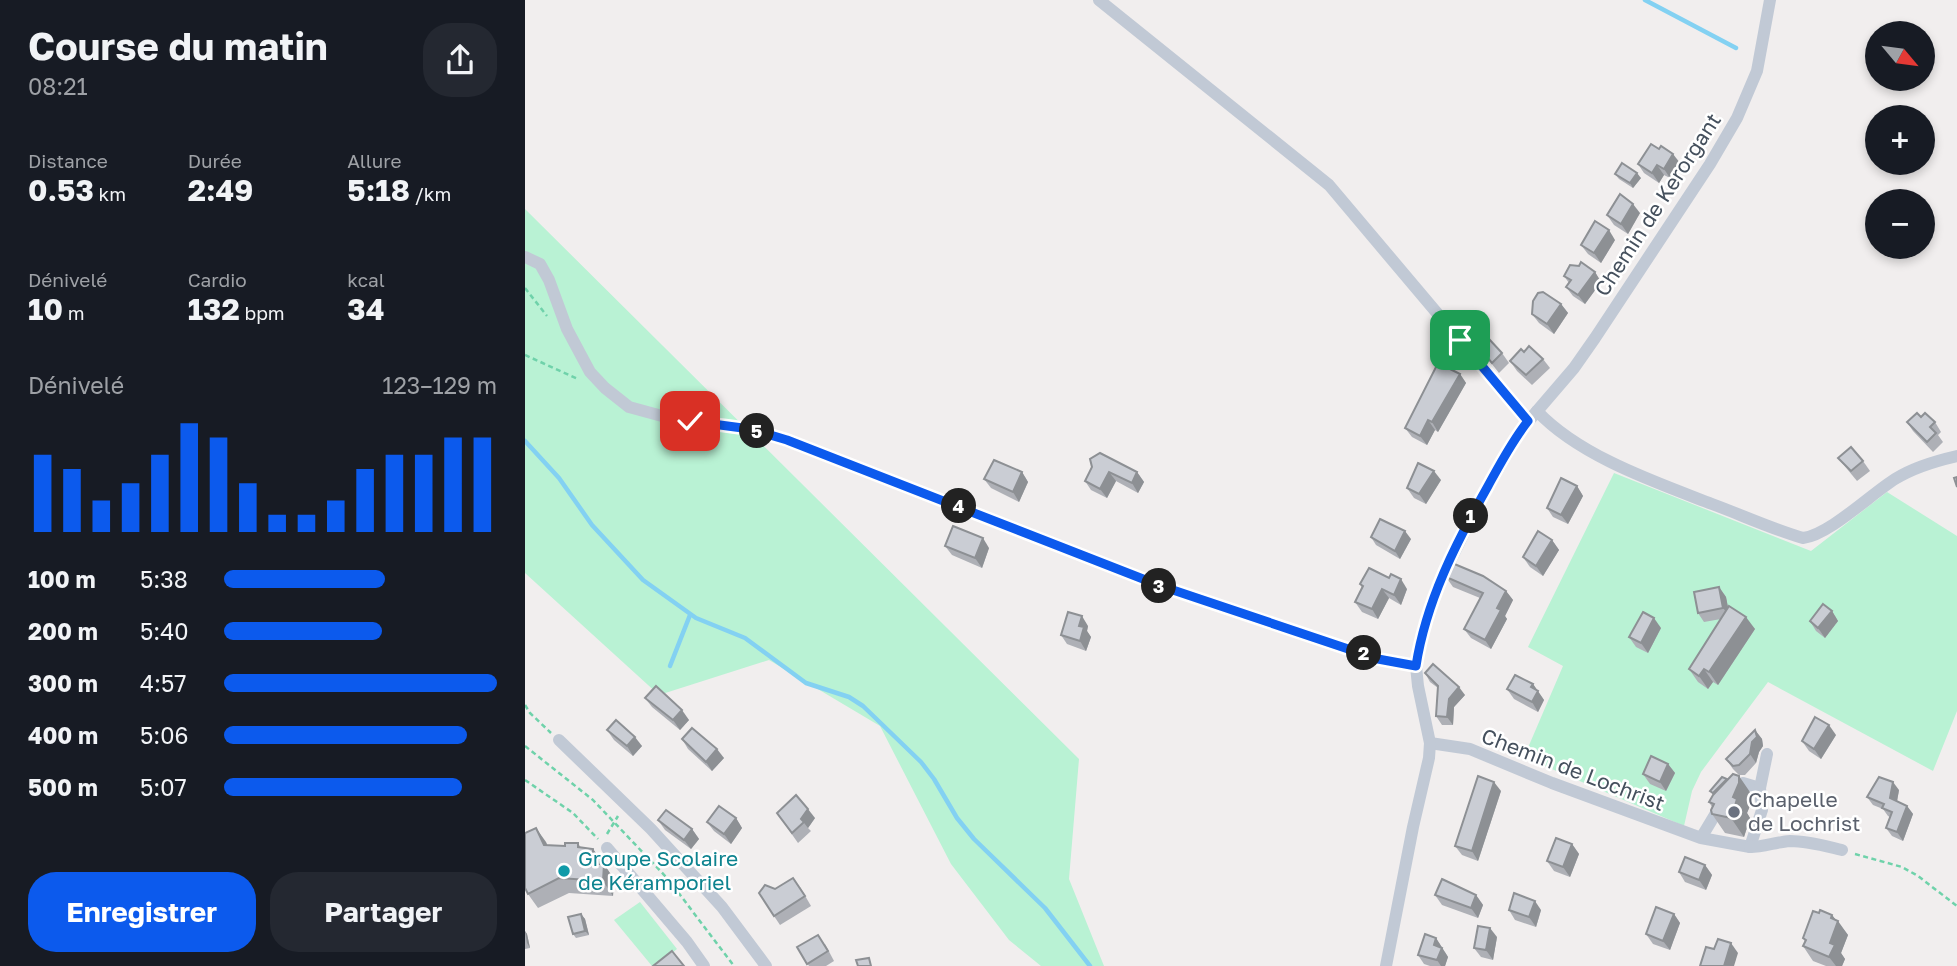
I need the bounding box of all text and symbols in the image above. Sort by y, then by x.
north arrow [1865,21,1935,91]
map controls [1865,21,1935,259]
text: Course du matin [28,23,328,68]
button: share [423,23,497,97]
text: 08:21 [28,72,88,100]
button: + [1865,105,1935,175]
street label: Chemin de Kerorgant [1588,108,1726,301]
text: Distance [28,149,108,172]
text: Durée [188,149,242,172]
text: Allure [347,149,402,172]
text: 0.53 [28,172,94,208]
text: 2:49 [188,172,253,208]
text: 5:18 [347,172,410,208]
text: km [94,182,126,205]
text: /km [410,182,451,205]
button: − [1865,189,1935,259]
text: Dénivelé [28,268,107,291]
text: Cardio [188,268,247,291]
text: kcal [347,268,385,291]
text: 10 [28,291,63,327]
text: 132 [188,291,240,327]
text: 34 [347,291,384,327]
text: m [63,301,85,324]
text: bpm [240,301,285,324]
pin [1430,310,1490,370]
icon: arrive [1441,321,1479,359]
text: Dénivelé [28,371,124,399]
text: 123–129 m [382,371,497,399]
pin [660,391,720,451]
icon: check [671,402,709,440]
pin: 5 [740,414,775,448]
text: 5 [751,419,762,442]
pin: 4 [941,489,977,524]
text: 4 [953,494,964,517]
pin: 1 [1453,498,1489,534]
text: 1 [1466,504,1475,527]
text: 100 m [28,565,96,593]
text: 5:38 [140,565,188,593]
pin: 3 [1141,568,1177,604]
text: 3 [1153,574,1164,597]
text: 200 m [28,617,98,645]
text: 5:40 [140,617,189,645]
pin: 2 [1347,636,1381,670]
text: 2 [1358,641,1369,664]
text: 300 m [28,669,98,697]
text: 4:57 [140,669,186,697]
text: 400 m [28,721,98,749]
text: 5:06 [140,721,188,749]
street label: Chemin de Lochrist [1478,722,1669,816]
text: 500 m [28,773,98,801]
text: 5:07 [140,773,187,801]
place label: Chapelle de Lochrist [1748,786,1860,836]
marker: Chapelle de Lochrist [1726,804,1742,820]
place label: Groupe Scolaire de Kéramporiel [578,845,738,895]
marker: Groupe Scolaire de Kéramporiel [556,863,572,879]
button: Enregistrer [28,872,256,952]
button: Partager [270,872,497,952]

